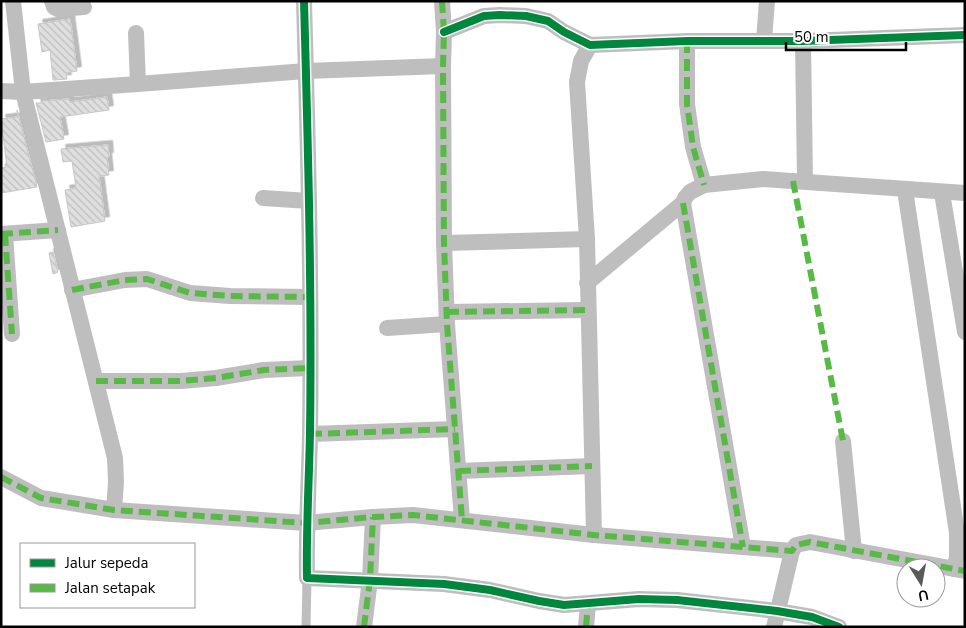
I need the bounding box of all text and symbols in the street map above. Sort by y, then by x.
scale bar [786,20,906,52]
text: 50 m [794,27,829,47]
legend [20,543,195,608]
text: Jalur sepeda [64,553,149,573]
north arrow [896,558,946,608]
text: Jalan setapak [64,578,156,598]
text: U [916,585,930,606]

